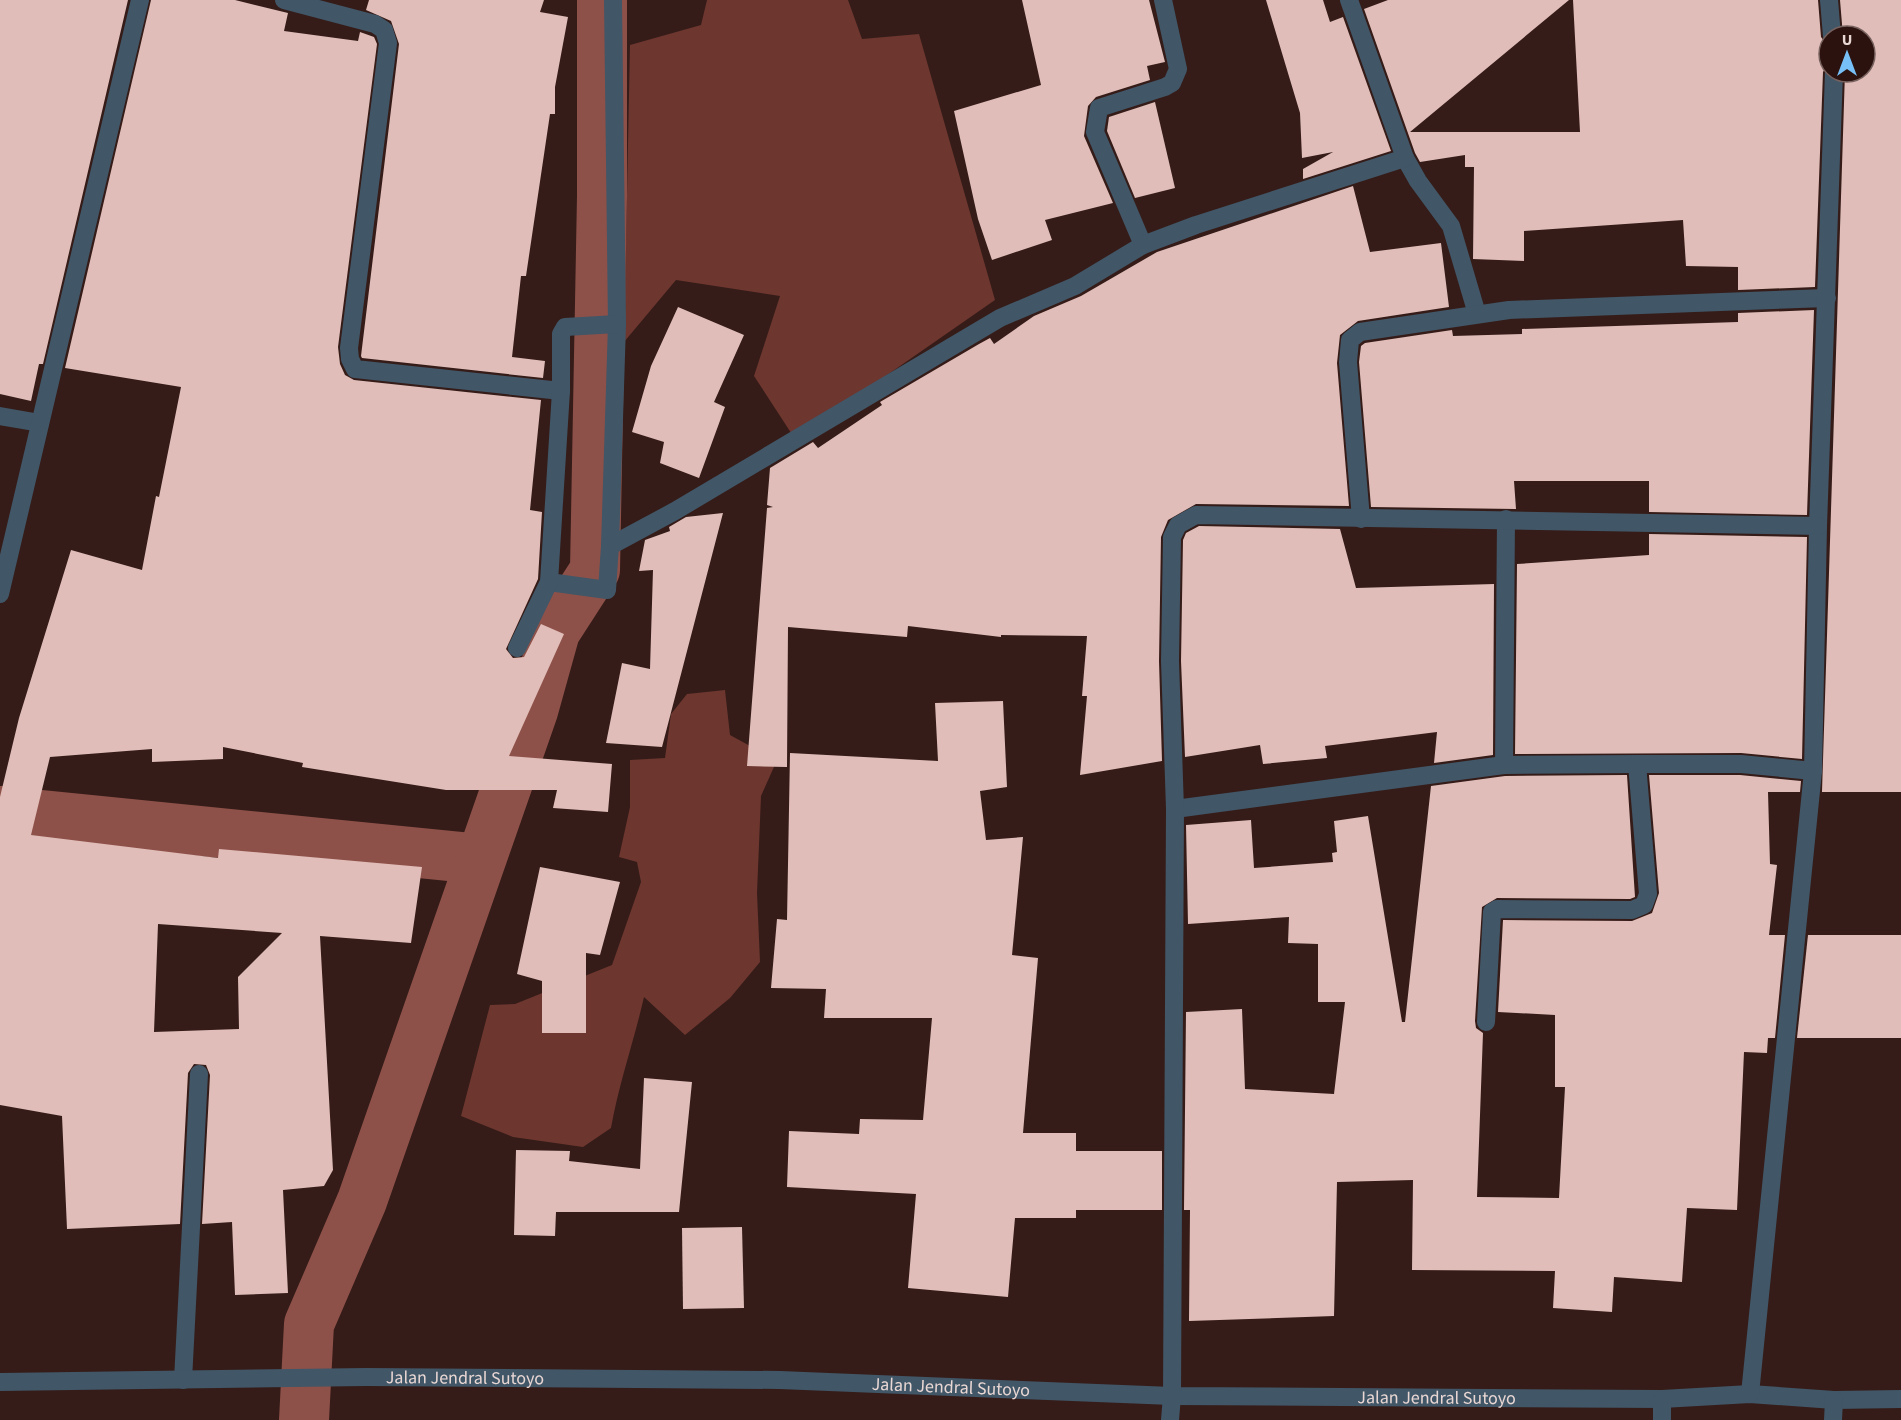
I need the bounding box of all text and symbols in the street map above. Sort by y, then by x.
north arrow [1817,24,1877,84]
text: U [1842,29,1852,51]
street label: Jalan Jendral Sutoyo [386,1365,544,1391]
street label: Jalan Jendral Sutoyo [871,1372,1030,1403]
street label: Jalan Jendral Sutoyo [1357,1385,1516,1411]

